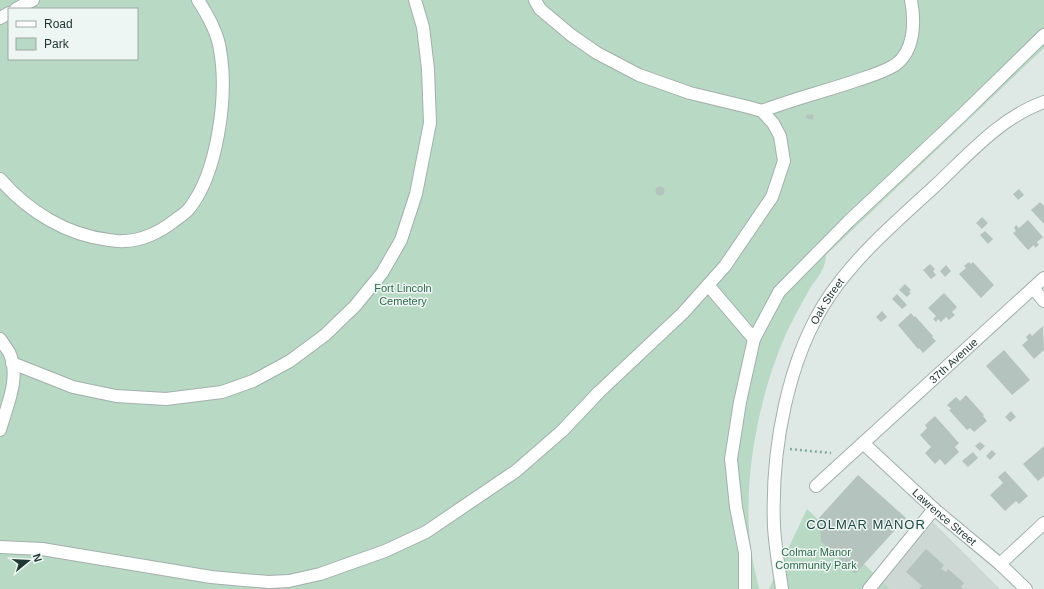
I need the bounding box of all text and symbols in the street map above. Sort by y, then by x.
legend [8,8,138,60]
text: Road [44,17,73,31]
text: Park [44,37,70,51]
street label: Oak Street [808,276,846,326]
park label: Fort Lincoln Cemetery [374,282,432,307]
street label: 37th Avenue [927,336,980,386]
street label: Lawrence Street [910,486,979,548]
district label: COLMAR MANOR [806,517,926,532]
north arrow [8,541,48,581]
park label: Colmar Manor Community Park [775,546,857,571]
text: N [31,552,44,564]

